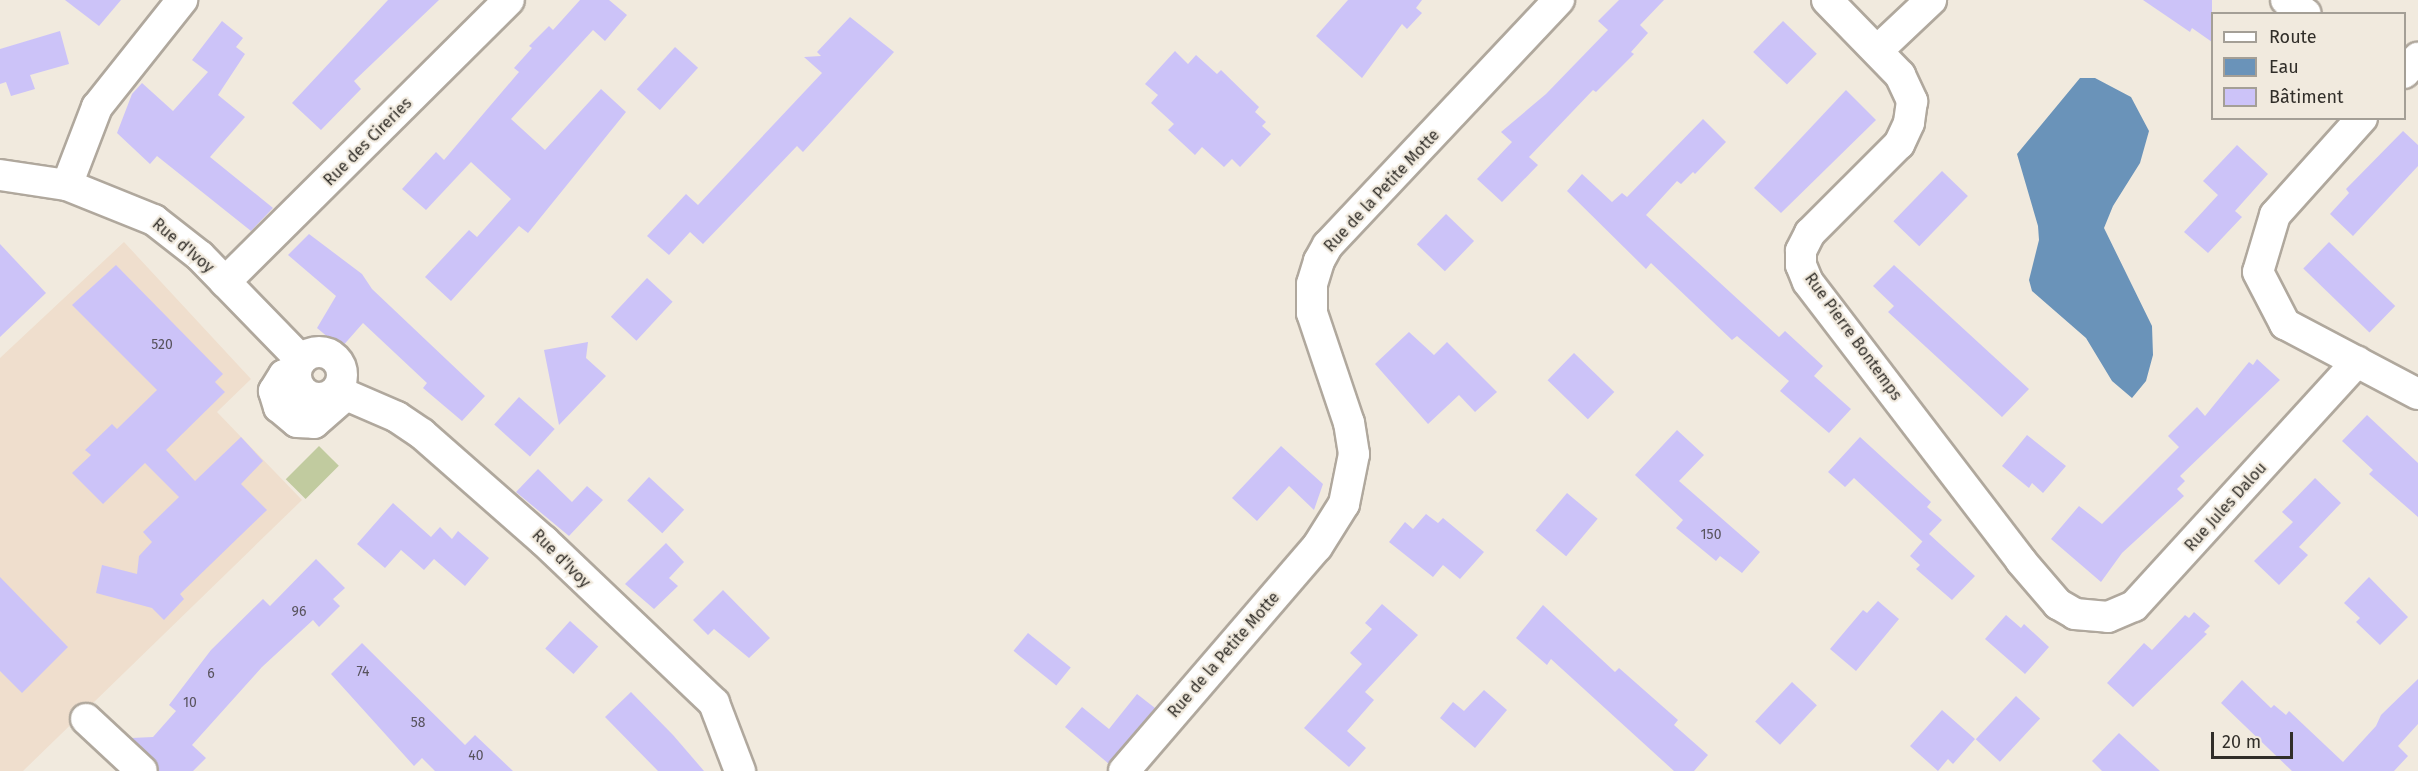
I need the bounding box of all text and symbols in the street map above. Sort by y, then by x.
legend [2211,12,2406,120]
text: Route [2269,26,2317,48]
text: Eau [2269,56,2299,78]
text: Bâtiment [2269,86,2344,108]
street label: Rue des Cireries [320,94,416,190]
street label: Rue de la Petite Motte [1320,126,1444,256]
street label: Rue d'Ivoy [148,215,218,277]
street label: Rue Pierre Bontemps [1800,270,1906,404]
house number: 520 [151,337,173,353]
street label: Rue Jules Dalou [2181,459,2271,555]
street label: Rue d'Ivoy [528,526,594,592]
house number: 150 [1701,527,1721,543]
street label: Rue de la Petite Motte [1164,588,1284,722]
house number: 96 [292,604,306,620]
house number: 74 [356,664,370,680]
house number: 6 [207,666,215,682]
house number: 10 [183,695,197,711]
house number: 58 [411,715,425,731]
scale bar [2214,720,2296,758]
text: 20 m [2222,731,2261,753]
house number: 40 [468,748,484,764]

